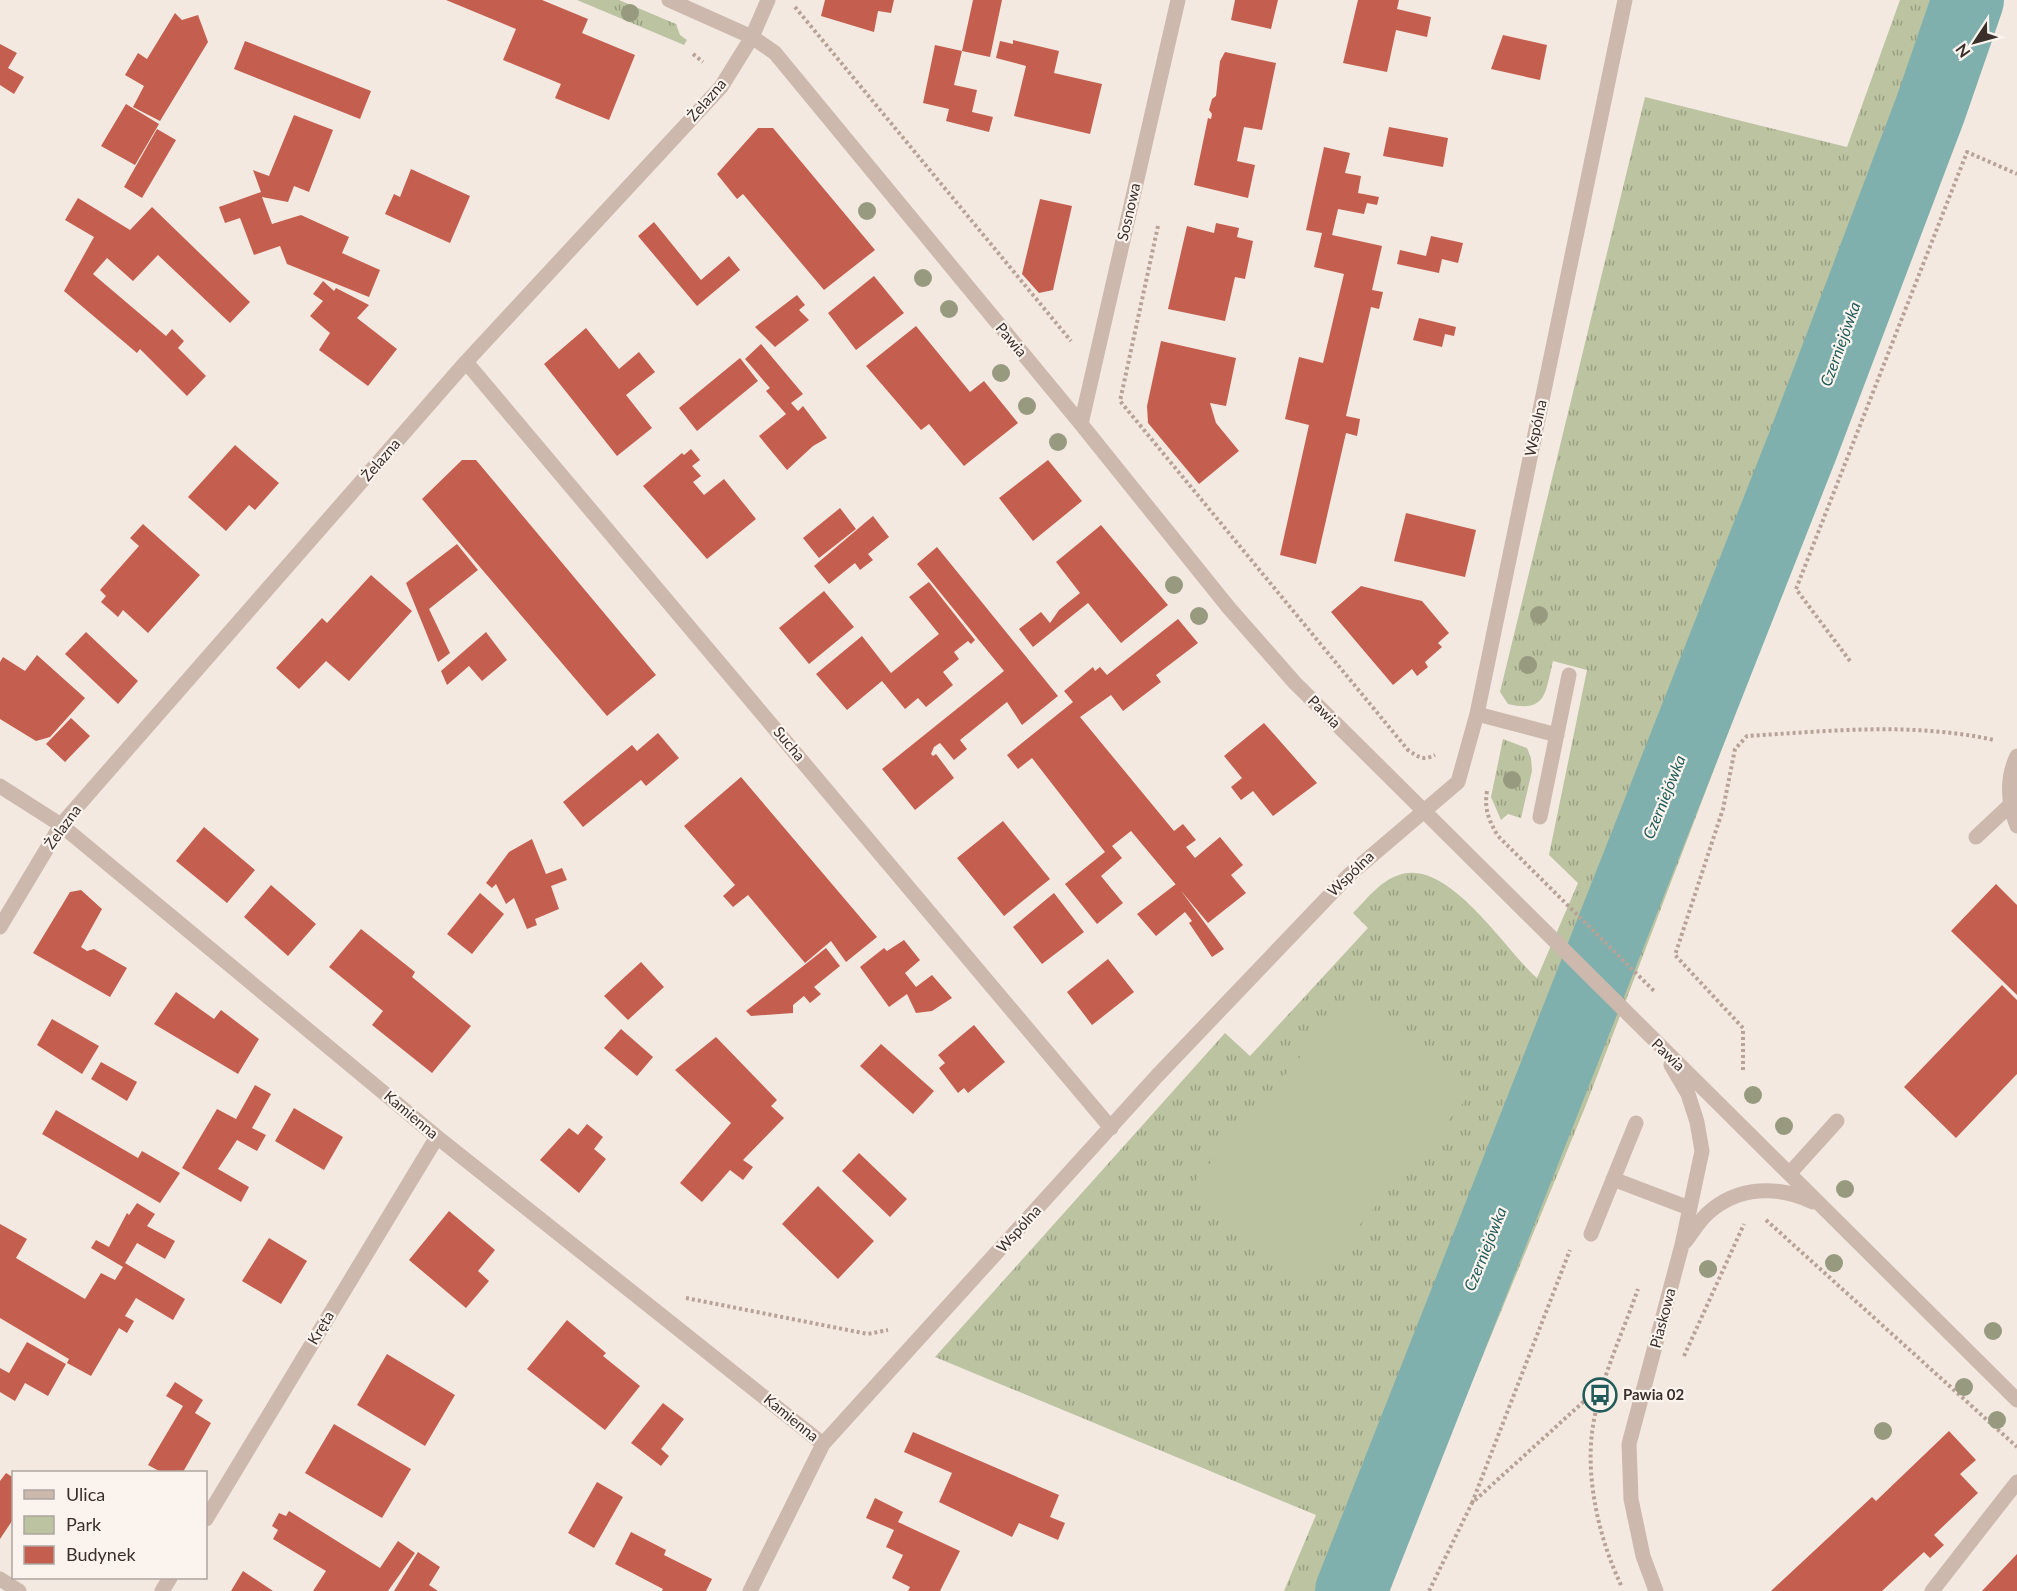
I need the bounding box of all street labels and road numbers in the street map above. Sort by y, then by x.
street label: Żelazna [683,74,730,124]
street label: Sosnowa [1113,181,1143,243]
street label: Pawia [992,319,1031,360]
street label: Wspólna [1520,398,1550,458]
street label: Żelazna [357,434,404,484]
street label: Pawia [1305,691,1345,731]
street label: Sucha [770,723,809,764]
street label: Żelazna [40,801,84,852]
street label: Wspólna [1323,847,1377,900]
street label: Pawia [1648,1034,1689,1074]
street label: Kamienna [381,1086,442,1142]
street label: Wspólna [992,1201,1044,1256]
street label: Piaskowa [1645,1286,1679,1350]
street label: Kręta [303,1308,337,1347]
street label: Kamienna [761,1390,823,1445]

